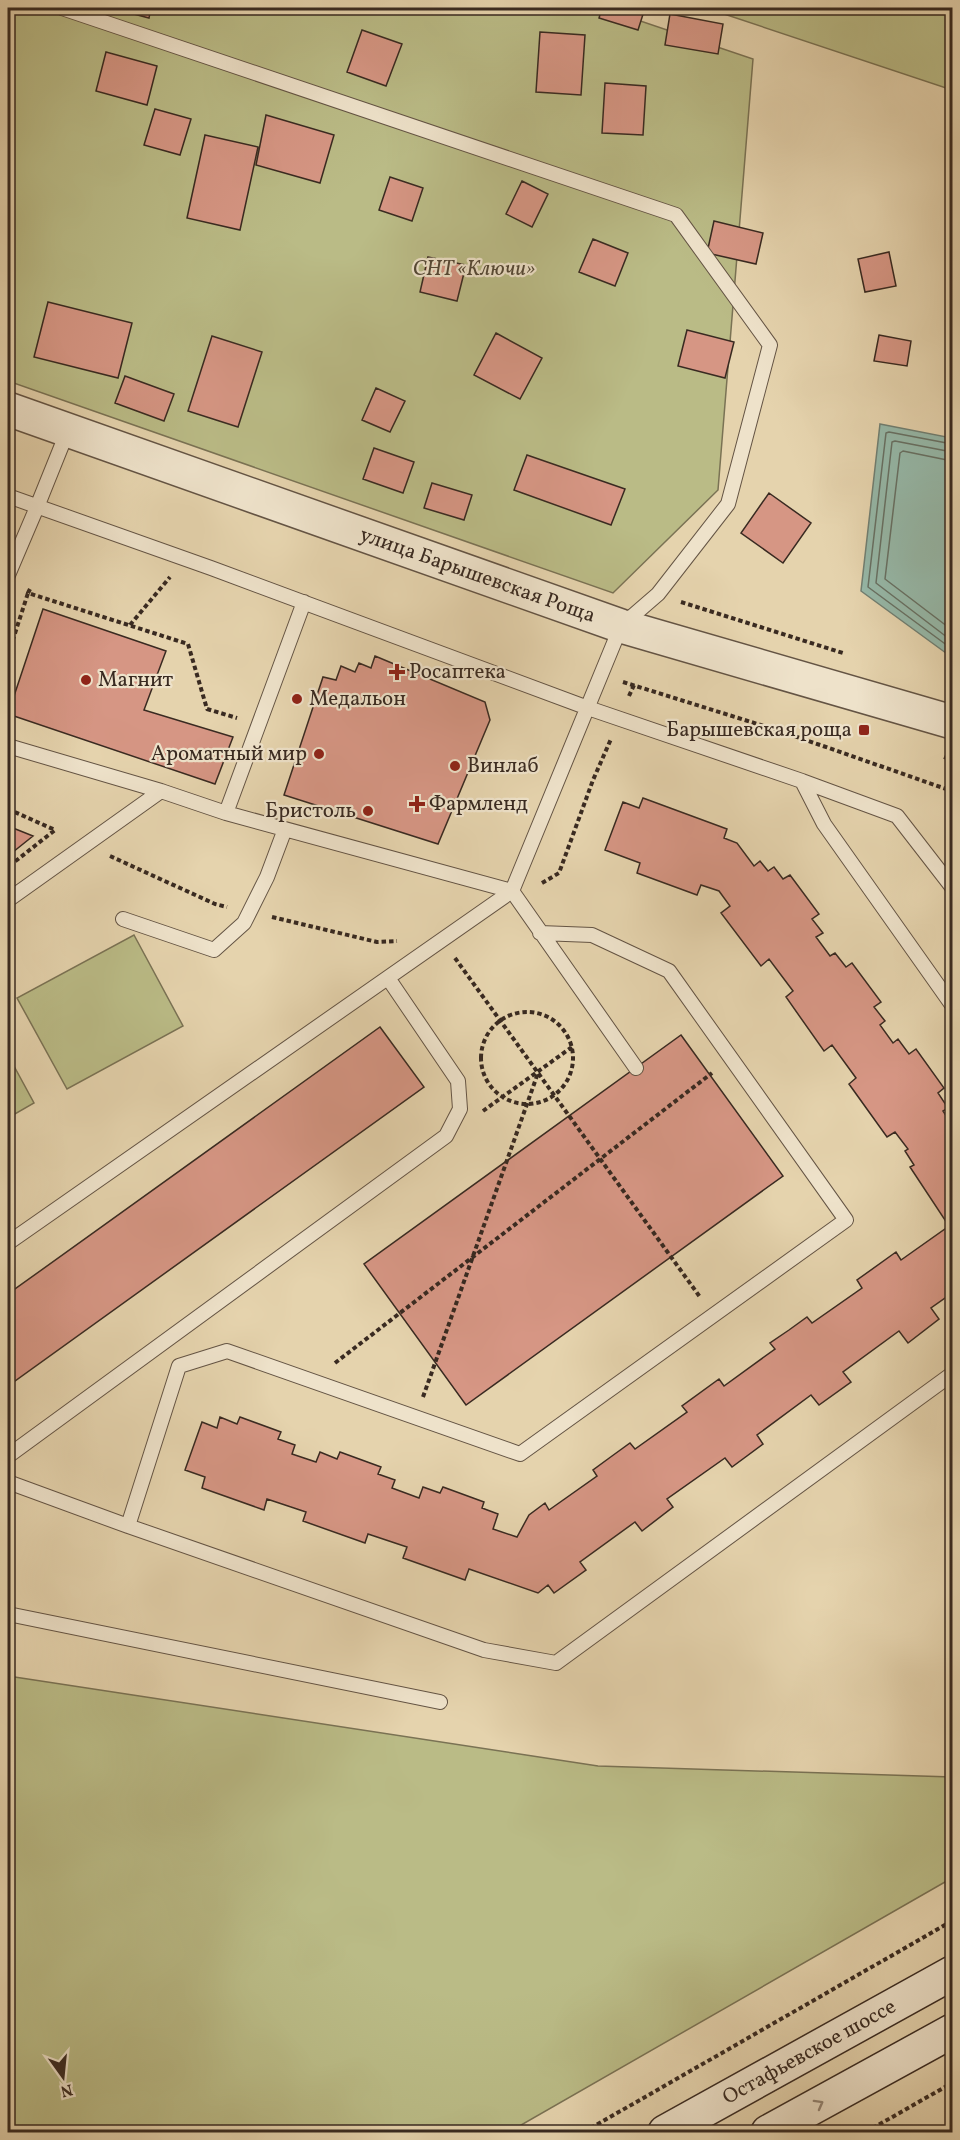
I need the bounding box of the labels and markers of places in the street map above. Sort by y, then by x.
place label: Росаптека [409,658,506,687]
marker: Росаптека [390,665,404,679]
place label: Магнит [98,666,174,695]
marker: Магнит [79,673,93,687]
place label: Медальон [309,685,406,714]
marker: Медальон [290,692,304,706]
place label: Барышевская роща [666,716,852,745]
marker: Барышевская роща [857,723,871,737]
place label: Ароматный мир [151,740,307,769]
marker: Ароматный мир [312,747,326,761]
place label: Винлаб [467,752,539,781]
marker: Винлаб [448,759,462,773]
place label: Фармленд [429,790,528,819]
place label: Бристоль [265,797,356,826]
marker: Фармленд [410,797,424,811]
marker: Бристоль [361,804,375,818]

